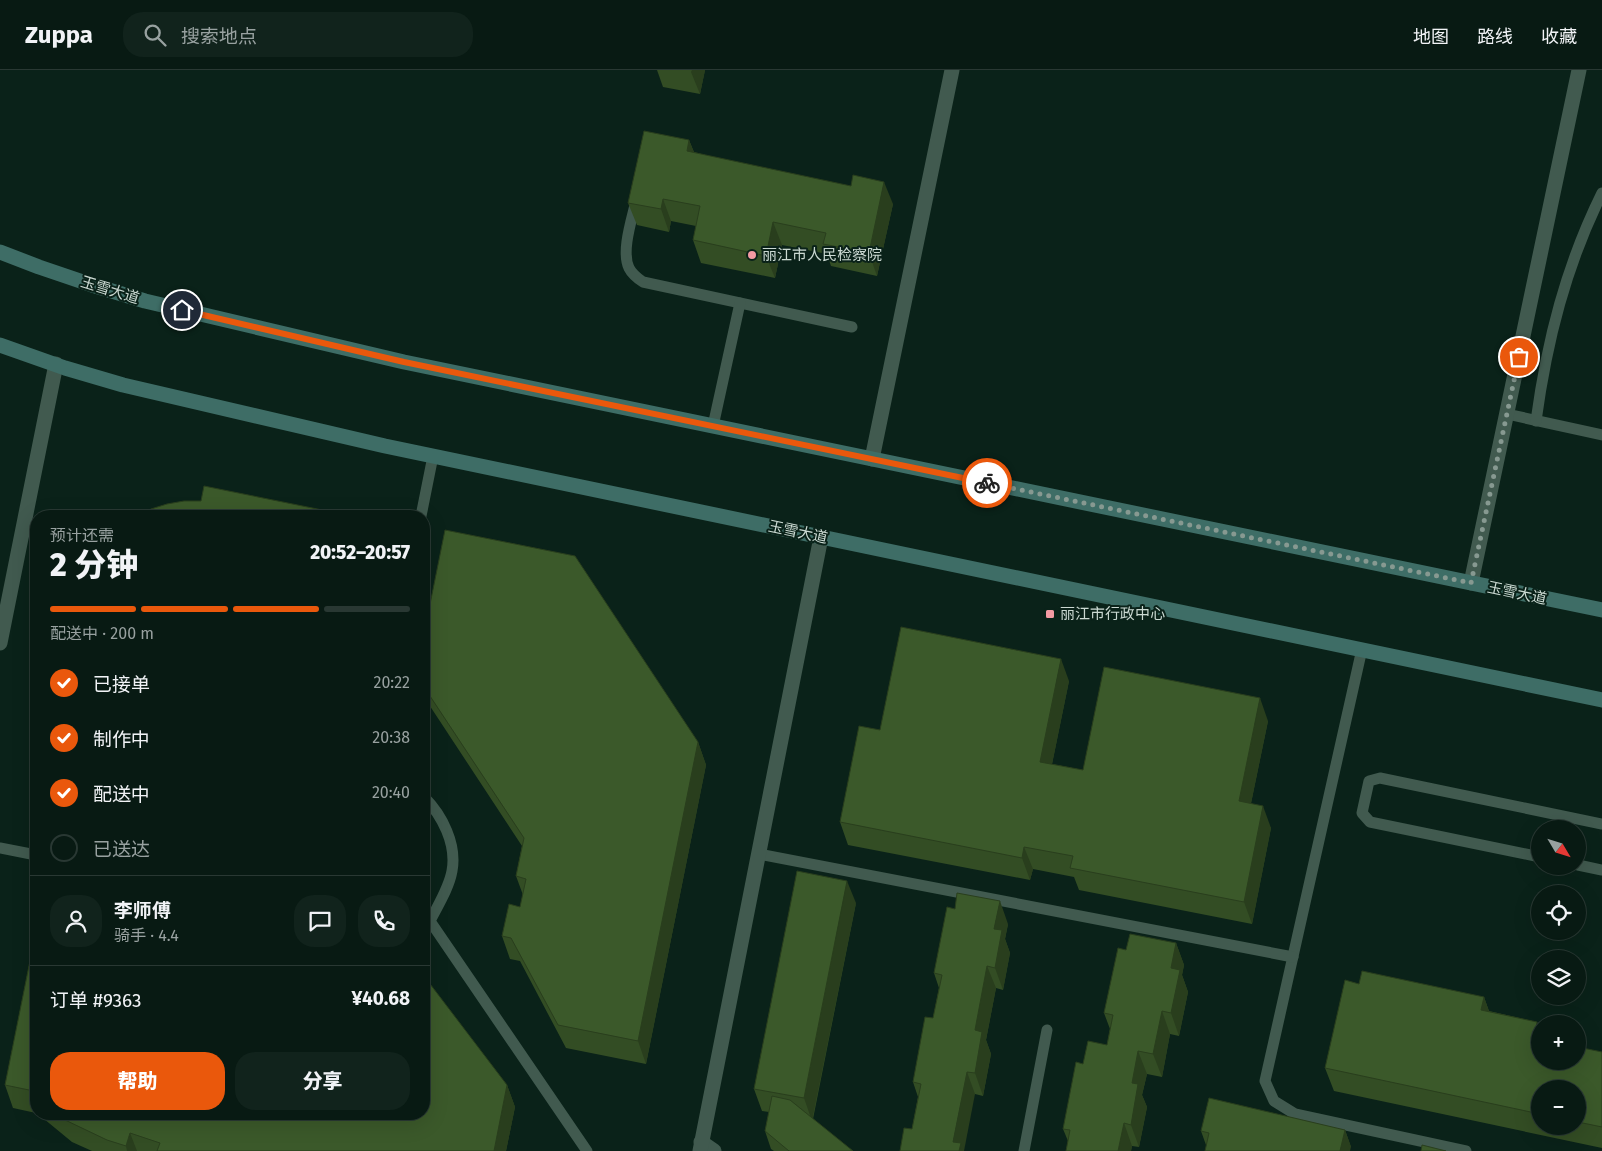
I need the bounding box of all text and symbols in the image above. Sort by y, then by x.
search box [123,12,473,57]
text: Zuppa [25,21,93,49]
icon: search [141,21,169,49]
text: 搜索地点 [181,25,257,48]
text: 地图 [1413,26,1449,48]
text: 路线 [1477,26,1513,48]
text: 收藏 [1541,26,1577,48]
place label: 丽江市人民检察院 [762,246,882,264]
marker: 丽江市人民检察院 [746,249,758,261]
street label: 玉雪大道 [79,273,141,307]
pin [161,289,203,331]
icon: home [168,296,196,324]
pin [1498,336,1540,378]
icon: bag [1505,343,1533,371]
courier [962,458,1012,508]
icon: bike [973,469,1001,497]
street label: 玉雪大道 [767,517,829,547]
text: 预计还需 [50,526,114,545]
text: 20:52–20:57 [310,541,410,564]
text: 2 分钟 [50,546,138,584]
street label: 玉雪大道 [1486,578,1548,608]
place label: 丽江市行政中心 [1060,605,1165,623]
marker: 丽江市行政中心 [1044,608,1056,620]
text: 配送中 · 200 m [50,624,154,643]
icon: check [50,669,78,697]
text: 已接单 [93,673,150,696]
text: 20:22 [373,673,410,692]
icon: check [50,724,78,752]
text: 制作中 [93,728,150,751]
text: 20:38 [372,728,410,747]
icon: check [50,779,78,807]
text: 配送中 [93,783,150,806]
text: 20:40 [372,783,410,802]
north arrow [1531,820,1586,875]
map controls [1531,820,1586,1135]
text: 已送达 [93,838,150,861]
button: locate [1531,885,1586,940]
button: person [50,895,102,947]
button: chat [294,895,346,947]
button: phone [358,895,410,947]
text: 李师傅 [114,899,171,922]
text: 骑手 · 4.4 [114,926,179,945]
button: layers [1531,950,1586,1005]
text: ¥40.68 [352,987,410,1010]
text: 订单 #9363 [50,989,141,1012]
button: + [1531,1015,1586,1070]
button: 帮助 [50,1052,225,1110]
button: 分享 [235,1052,410,1110]
button: − [1531,1080,1586,1135]

